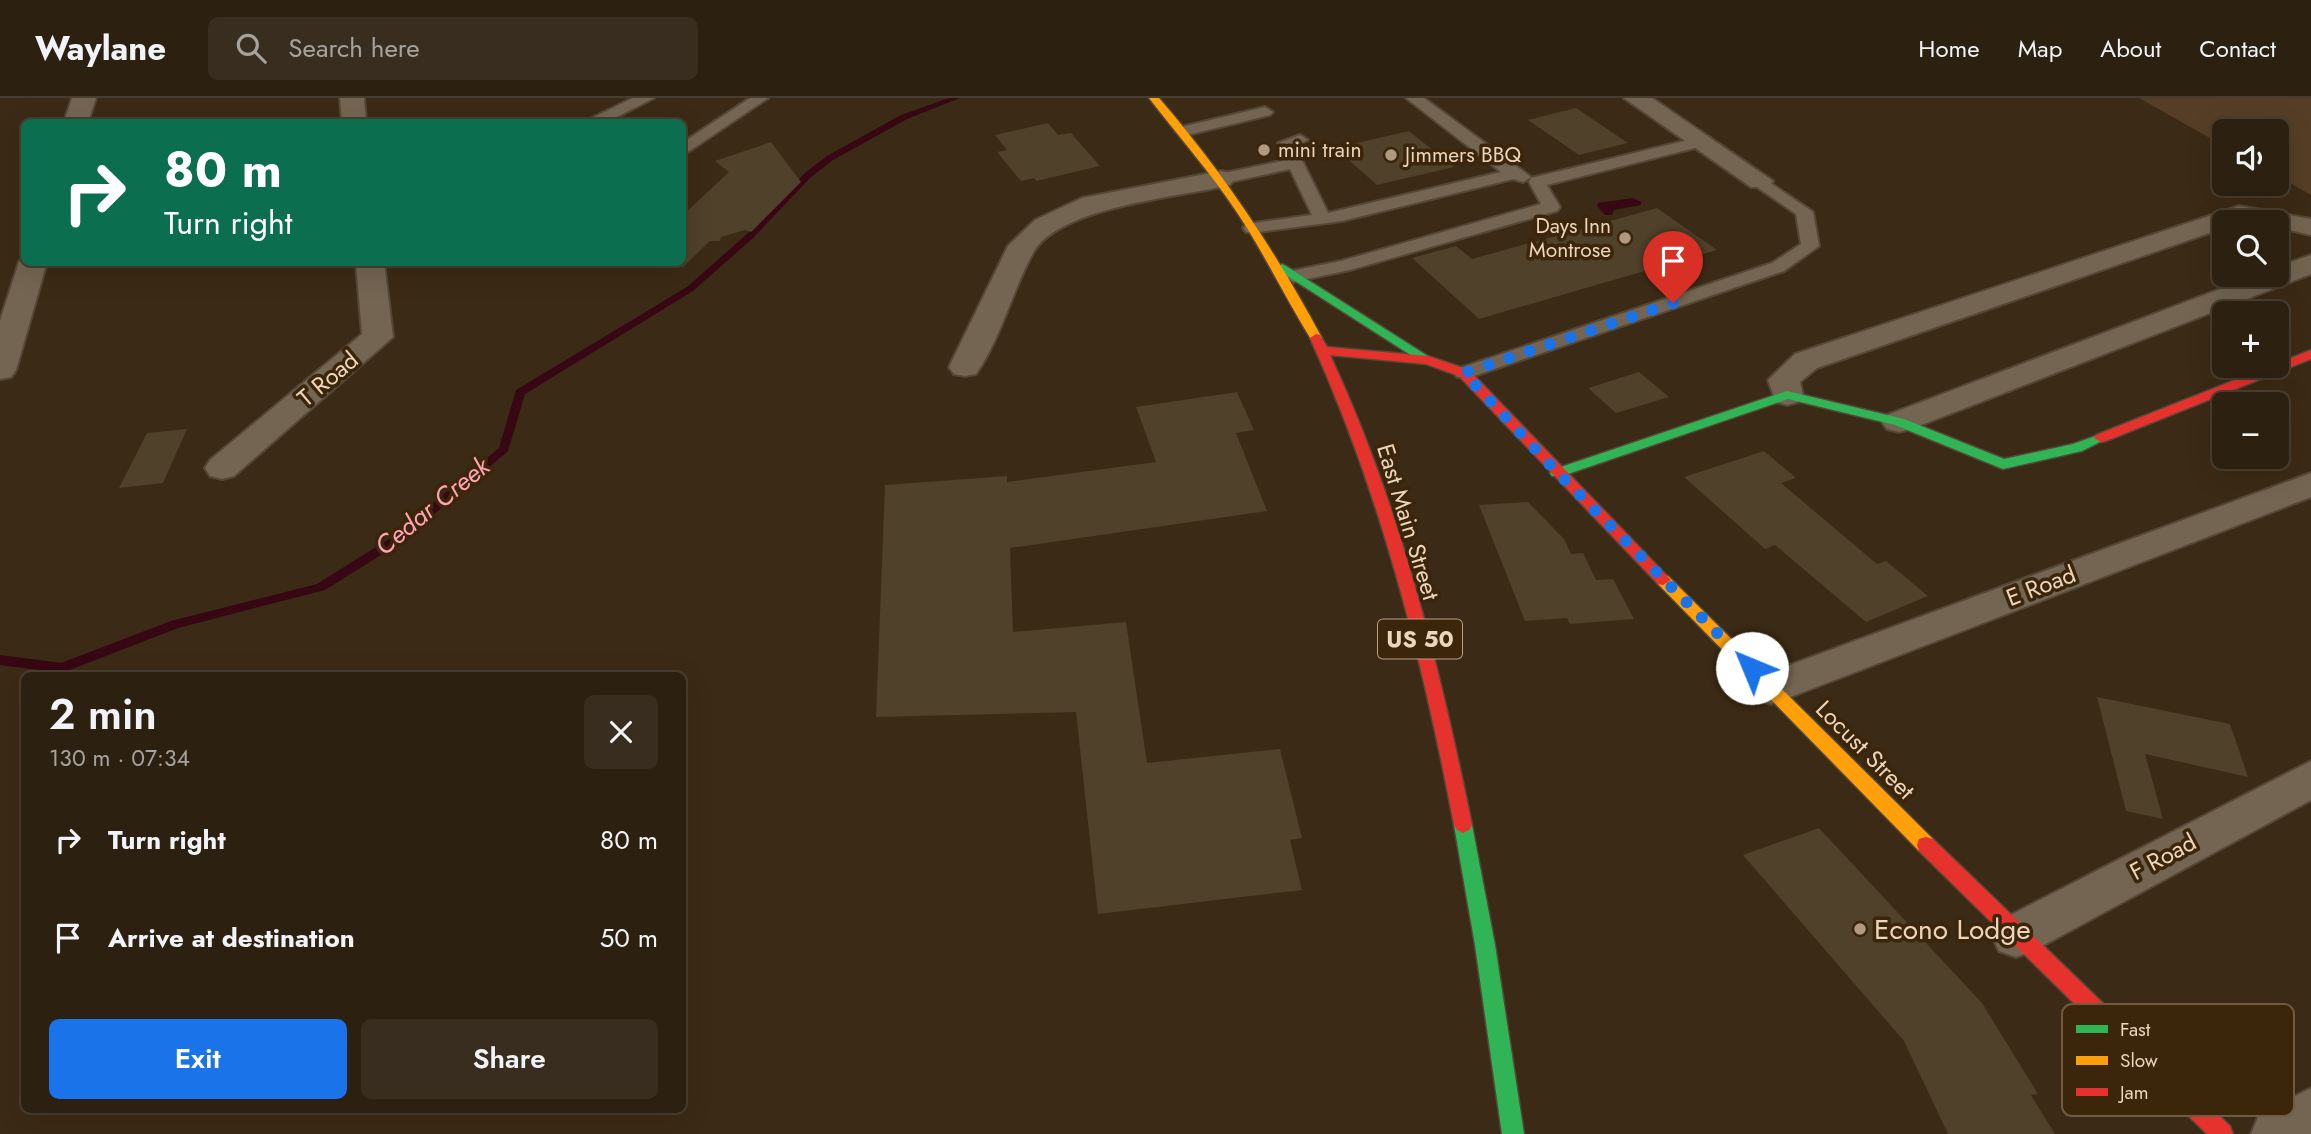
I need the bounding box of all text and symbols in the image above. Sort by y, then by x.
search box [208,17,698,80]
text: Waylane [35,25,166,72]
icon: search [232,29,270,67]
text: Search here [288,29,420,67]
text: Home [1918,31,1980,66]
text: Map [2018,31,2062,66]
text: About [2100,31,2161,66]
text: Contact [2199,31,2276,66]
map controls [2212,119,2289,469]
button: sound [2212,119,2289,196]
text: 80 m [164,135,282,205]
place label: mini train [1278,135,1361,165]
place label: Jimmers BBQ [1402,140,1521,170]
marker: mini train [1256,142,1272,158]
icon: right [49,147,140,238]
marker: Jimmers BBQ [1383,147,1399,163]
text: Turn right [164,200,293,246]
button: search [2212,210,2289,287]
place label: Days Inn Montrose [1529,211,1611,265]
marker: Days Inn Montrose [1617,230,1633,246]
pin [1643,231,1703,303]
icon: arrive [1654,242,1692,280]
button: + [2212,301,2289,378]
street label: T Road [290,343,366,415]
button: − [2212,392,2289,469]
street label: East Main Street [1368,439,1449,604]
water label: Cedar Creek [366,447,499,564]
street label: E Road [2001,556,2081,615]
road number: US 50 [1378,620,1462,659]
position arrow [1715,631,1789,705]
text: 2 min [49,684,157,745]
street label: Locust Street [1808,692,1923,807]
button: close [584,695,658,769]
text: 130 m · 07:34 [49,741,190,775]
icon: right [49,821,87,859]
text: Turn right [108,821,226,859]
text: 80 m [600,821,658,859]
street label: F Road [2123,824,2202,889]
place label: Econo Lodge [1874,909,2031,950]
icon: arrive [49,919,87,957]
text: Arrive at destination [108,919,355,957]
text: 50 m [600,919,658,957]
marker: Econo Lodge [1852,921,1868,937]
legend [2062,1004,2294,1116]
text: Fast [2120,1016,2151,1043]
button: Exit [49,1019,347,1099]
button: Share [361,1019,658,1099]
text: Slow [2120,1047,2158,1074]
text: Jam [2117,1079,2149,1106]

